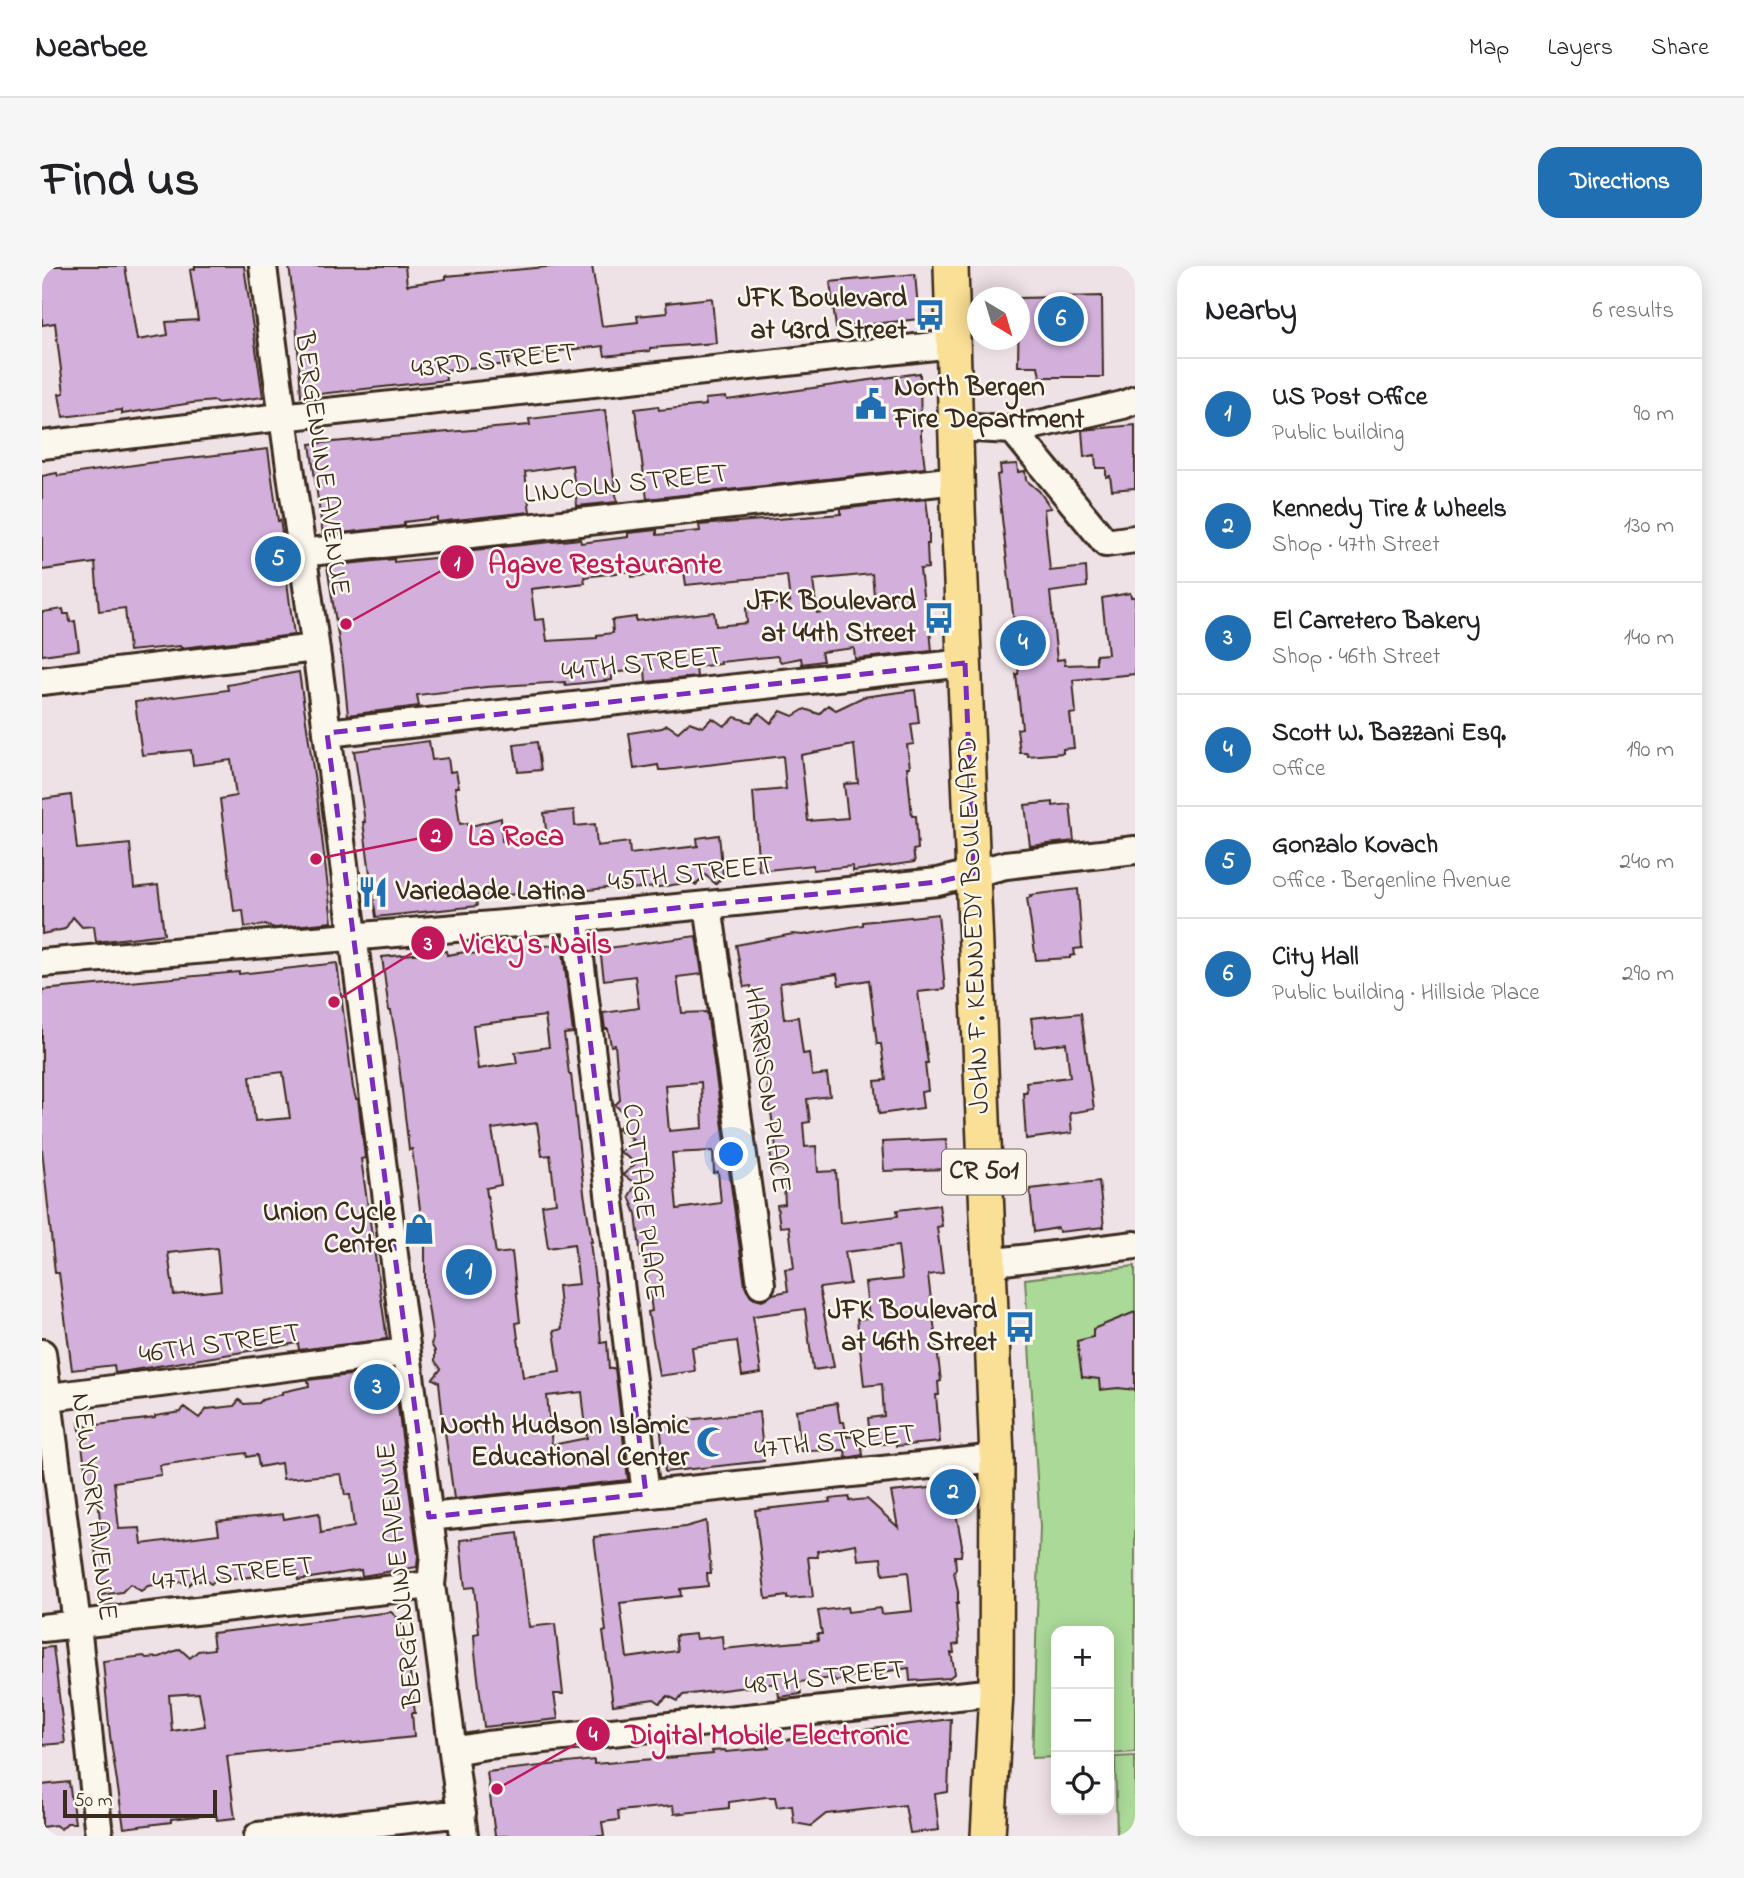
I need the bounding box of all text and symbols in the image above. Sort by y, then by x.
text: Nearbee [35,24,147,72]
text: Map [1469,31,1509,66]
text: Layers [1547,31,1613,66]
text: Share [1651,31,1709,66]
text: Find us [42,146,199,218]
button: Directions [1538,147,1702,218]
place label: JFK Boulevard at 43rd Street [738,279,908,352]
north arrow [967,287,1030,350]
text: Nearby [1205,290,1297,334]
pin: 6 [1038,293,1084,345]
text: 6 results [1593,295,1674,328]
bus stop icon: JFK Boulevard at 43rd Street [913,298,947,332]
street label: BERGENLINE AVENUE [282,329,360,598]
street label: 43RD STREET [409,333,579,391]
place label: North Bergen Fire Department [892,368,1085,441]
text: US Post Office [1272,379,1427,417]
public building icon: North Bergen Fire Department [854,387,888,421]
text: 1 [1224,398,1232,431]
text: 90 m [1634,398,1674,431]
text: Public building [1272,417,1404,450]
street label: LINCOLN STREET [522,454,730,516]
text: Kennedy Tire & Wheels [1272,491,1507,529]
text: 2 [1222,510,1234,543]
text: 130 m [1624,510,1674,543]
text: Shop · 47th Street [1272,529,1440,562]
pin: 5 [255,533,301,585]
callout: Agave Restaurante [439,537,736,588]
text: Agave Restaurante [488,544,724,589]
text: 1 [454,550,461,580]
place label: JFK Boulevard at 44th Street [747,582,917,655]
bus stop icon: JFK Boulevard at 44th Street [922,601,956,635]
text: El Carretero Bakery [1272,603,1480,641]
pin: 4 [1000,617,1046,669]
text: 3 [1223,622,1233,655]
text: 140 m [1624,622,1674,655]
street label: 44TH STREET [559,636,725,694]
text: Shop · 46th Street [1272,641,1441,674]
text: Scott W. Bazzani Esq. [1272,715,1506,753]
text: 4 [1223,734,1233,767]
text: 190 m [1626,734,1674,767]
street label: JOHN F. KENNEDY BOULEVARD [948,736,1002,1114]
text: Office [1272,753,1325,786]
callout: La Roca [419,809,578,860]
text: La Roca [468,816,564,860]
text: 2 [430,822,442,852]
text: Gonzalo Kovach [1272,827,1438,865]
street label: 45TH STREET [606,846,776,904]
text: 5 [1221,846,1235,879]
text: 240 m [1620,846,1674,879]
text: Office · Bergenline Avenue [1272,865,1511,898]
place label: Variedade Latina [395,872,586,913]
restaurant icon: Variedade Latina [356,875,390,909]
callout: Vicky's Nails [411,917,626,968]
text: Vicky's Nails [459,924,612,968]
text: 3 [423,930,433,960]
text: City Hall [1272,939,1359,977]
text: 6 [1223,958,1233,991]
text: 290 m [1622,958,1674,991]
text: Public building · Hillside Place [1272,977,1540,1010]
street label: HARRISON PLACE [731,984,801,1196]
street label: COTTAGE PLACE [610,1101,674,1303]
your location [714,1137,748,1171]
road number: CR 501 [942,1150,1026,1194]
place label: Union Cycle Center [263,1193,397,1266]
shop icon: Union Cycle Center [402,1212,436,1246]
pin: 1 [446,1246,492,1298]
place label: JFK Boulevard at 46th Street [828,1291,998,1364]
bus stop icon: JFK Boulevard at 46th Street [1003,1310,1037,1344]
street label: 46TH STREET [137,1313,303,1377]
pin: 3 [354,1361,400,1413]
street label: NEW YORK AVENUE [59,1391,127,1623]
place label: North Hudson Islamic Educational Center [440,1406,690,1479]
street label: 47TH STREET [752,1414,918,1472]
mosque icon: North Hudson Islamic Educational Center [695,1425,729,1459]
street label: BERGENLINE AVENUE [367,1441,435,1710]
pin: 2 [930,1466,976,1518]
street label: 47TH STREET [150,1546,316,1604]
map controls [1051,1626,1114,1815]
button: + [1051,1626,1114,1689]
street label: 48TH STREET [743,1650,907,1708]
button: − [1051,1689,1114,1752]
callout: Digital Mobile Electronic [576,1708,923,1759]
text: Digital Mobile Electronic [623,1715,910,1760]
text: 4 [589,1721,598,1751]
button: locate [1051,1752,1114,1815]
scale bar [63,1787,217,1819]
text: 50 m [74,1788,113,1815]

